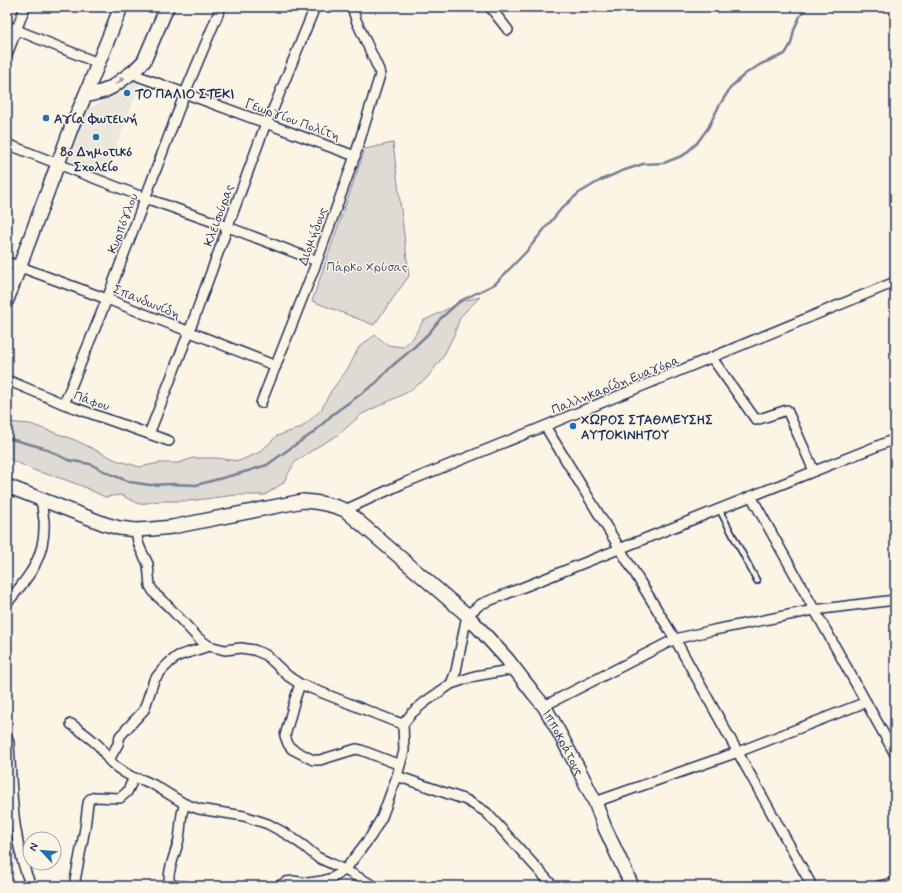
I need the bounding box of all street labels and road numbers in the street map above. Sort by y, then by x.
street label: Γεωργίου Πολίτη [243,95,342,145]
street label: Κλεισούρας [200,182,239,249]
street label: Κυρπόγλου [104,191,143,256]
street label: Διομήδους [295,205,332,268]
street label: Σπανδωνίδη [110,281,183,324]
street label: Παλληκαρίδη Ευαγόρα [549,352,682,419]
street label: Πάφου [71,387,112,415]
street label: Ιπποκράτους [538,707,587,779]

